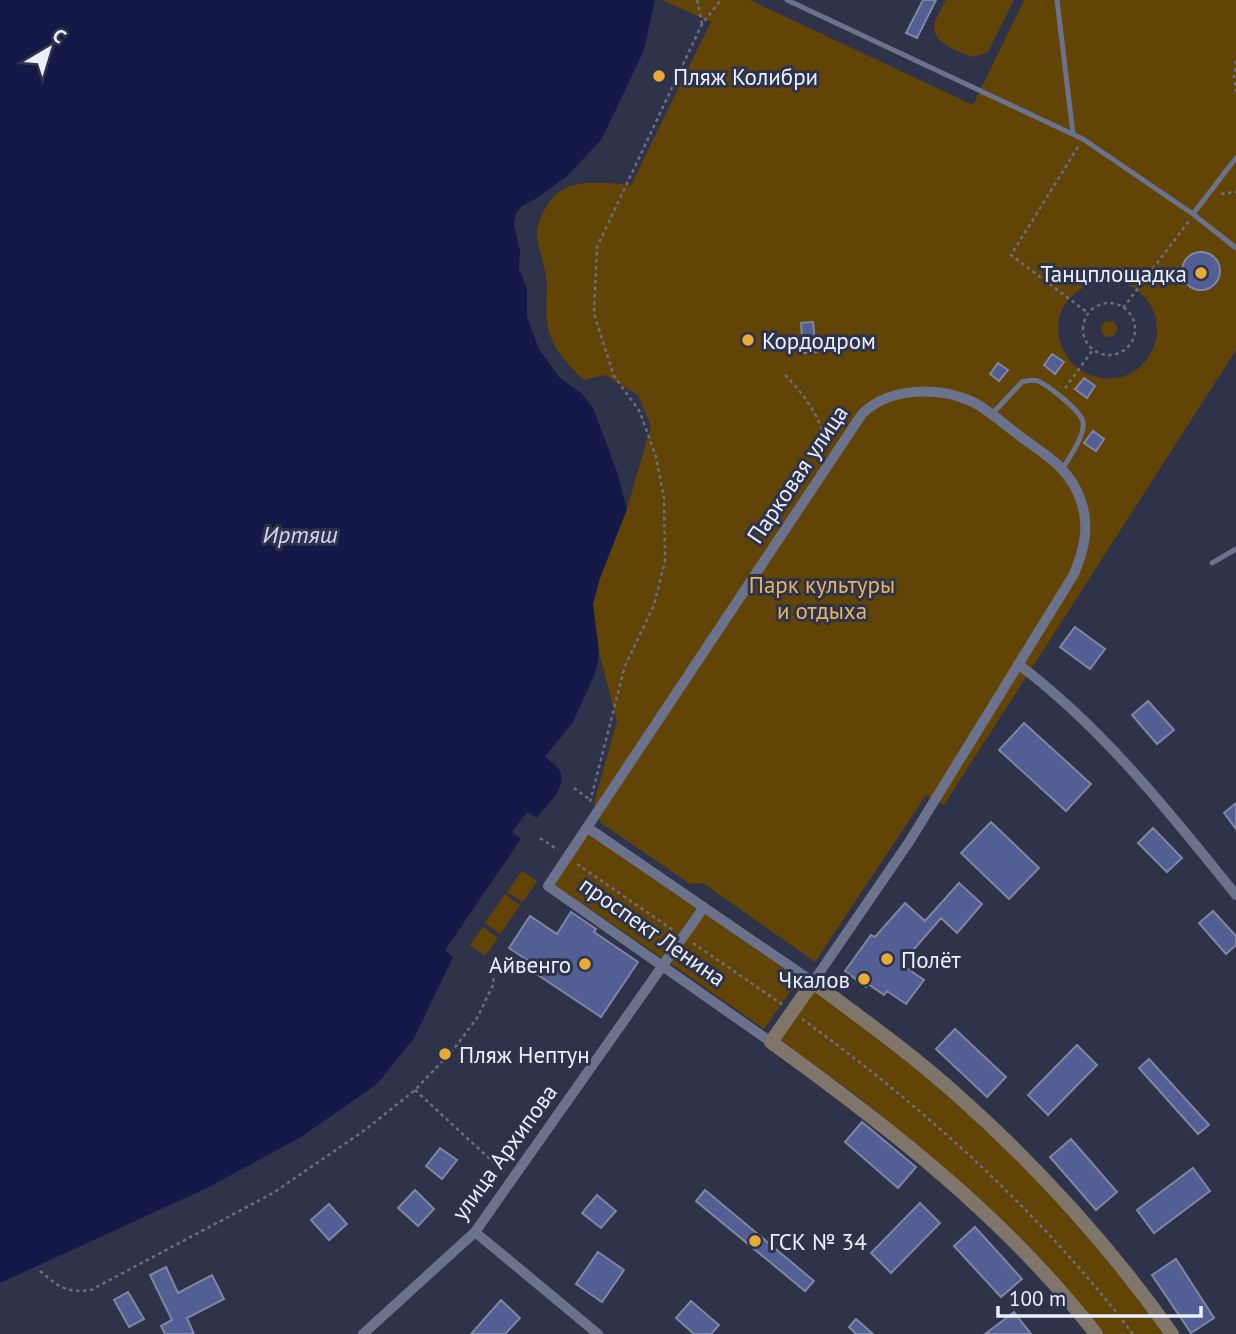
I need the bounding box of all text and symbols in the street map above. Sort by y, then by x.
north arrow [14,14,84,84]
text: С [48,23,71,49]
place label: Пляж Колибри [673,62,818,91]
marker: Пляж Колибри [651,68,667,84]
place label: Танцплощадка [1041,259,1187,288]
marker: Танцплощадка [1193,265,1209,281]
place label: Кордодром [762,326,876,355]
marker: Кордодром [740,332,756,348]
street label: Парковая улица [740,399,854,549]
water label: Иртяш [262,519,338,550]
park label: Парк культуры и отдыха [749,570,895,625]
street label: проспект Ленина [574,870,732,992]
place label: Полёт [901,945,962,974]
place label: Айвенго [489,950,571,979]
marker: Полёт [879,951,895,967]
marker: Айвенго [577,956,593,972]
place label: Чкалов [778,965,850,994]
marker: Чкалов [856,971,872,987]
place label: Пляж Нептун [459,1040,590,1069]
marker: Пляж Нептун [437,1046,453,1062]
street label: улица Архипова [445,1078,563,1226]
place label: ГСК № 34 [769,1227,867,1256]
marker: ГСК № 34 [747,1233,763,1249]
scale bar [998,1274,1201,1318]
text: 100 m [1009,1285,1066,1312]

